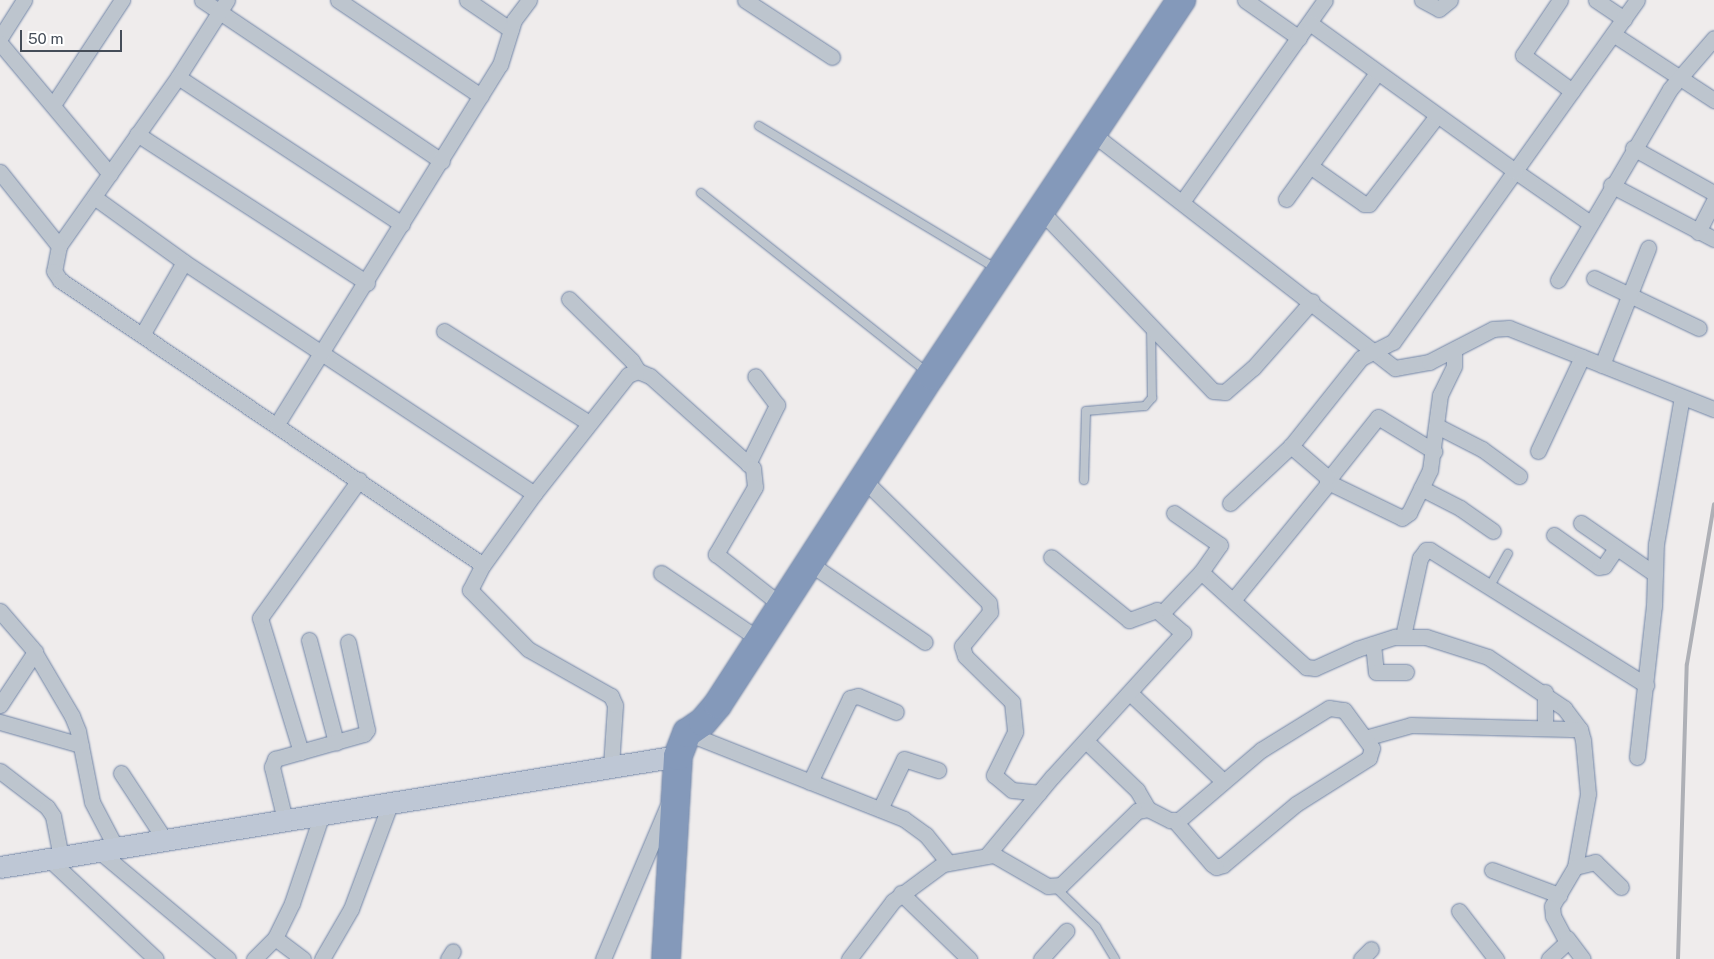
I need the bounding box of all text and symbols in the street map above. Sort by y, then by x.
scale bar [22,20,125,52]
text: 50 m [28,30,63,47]

